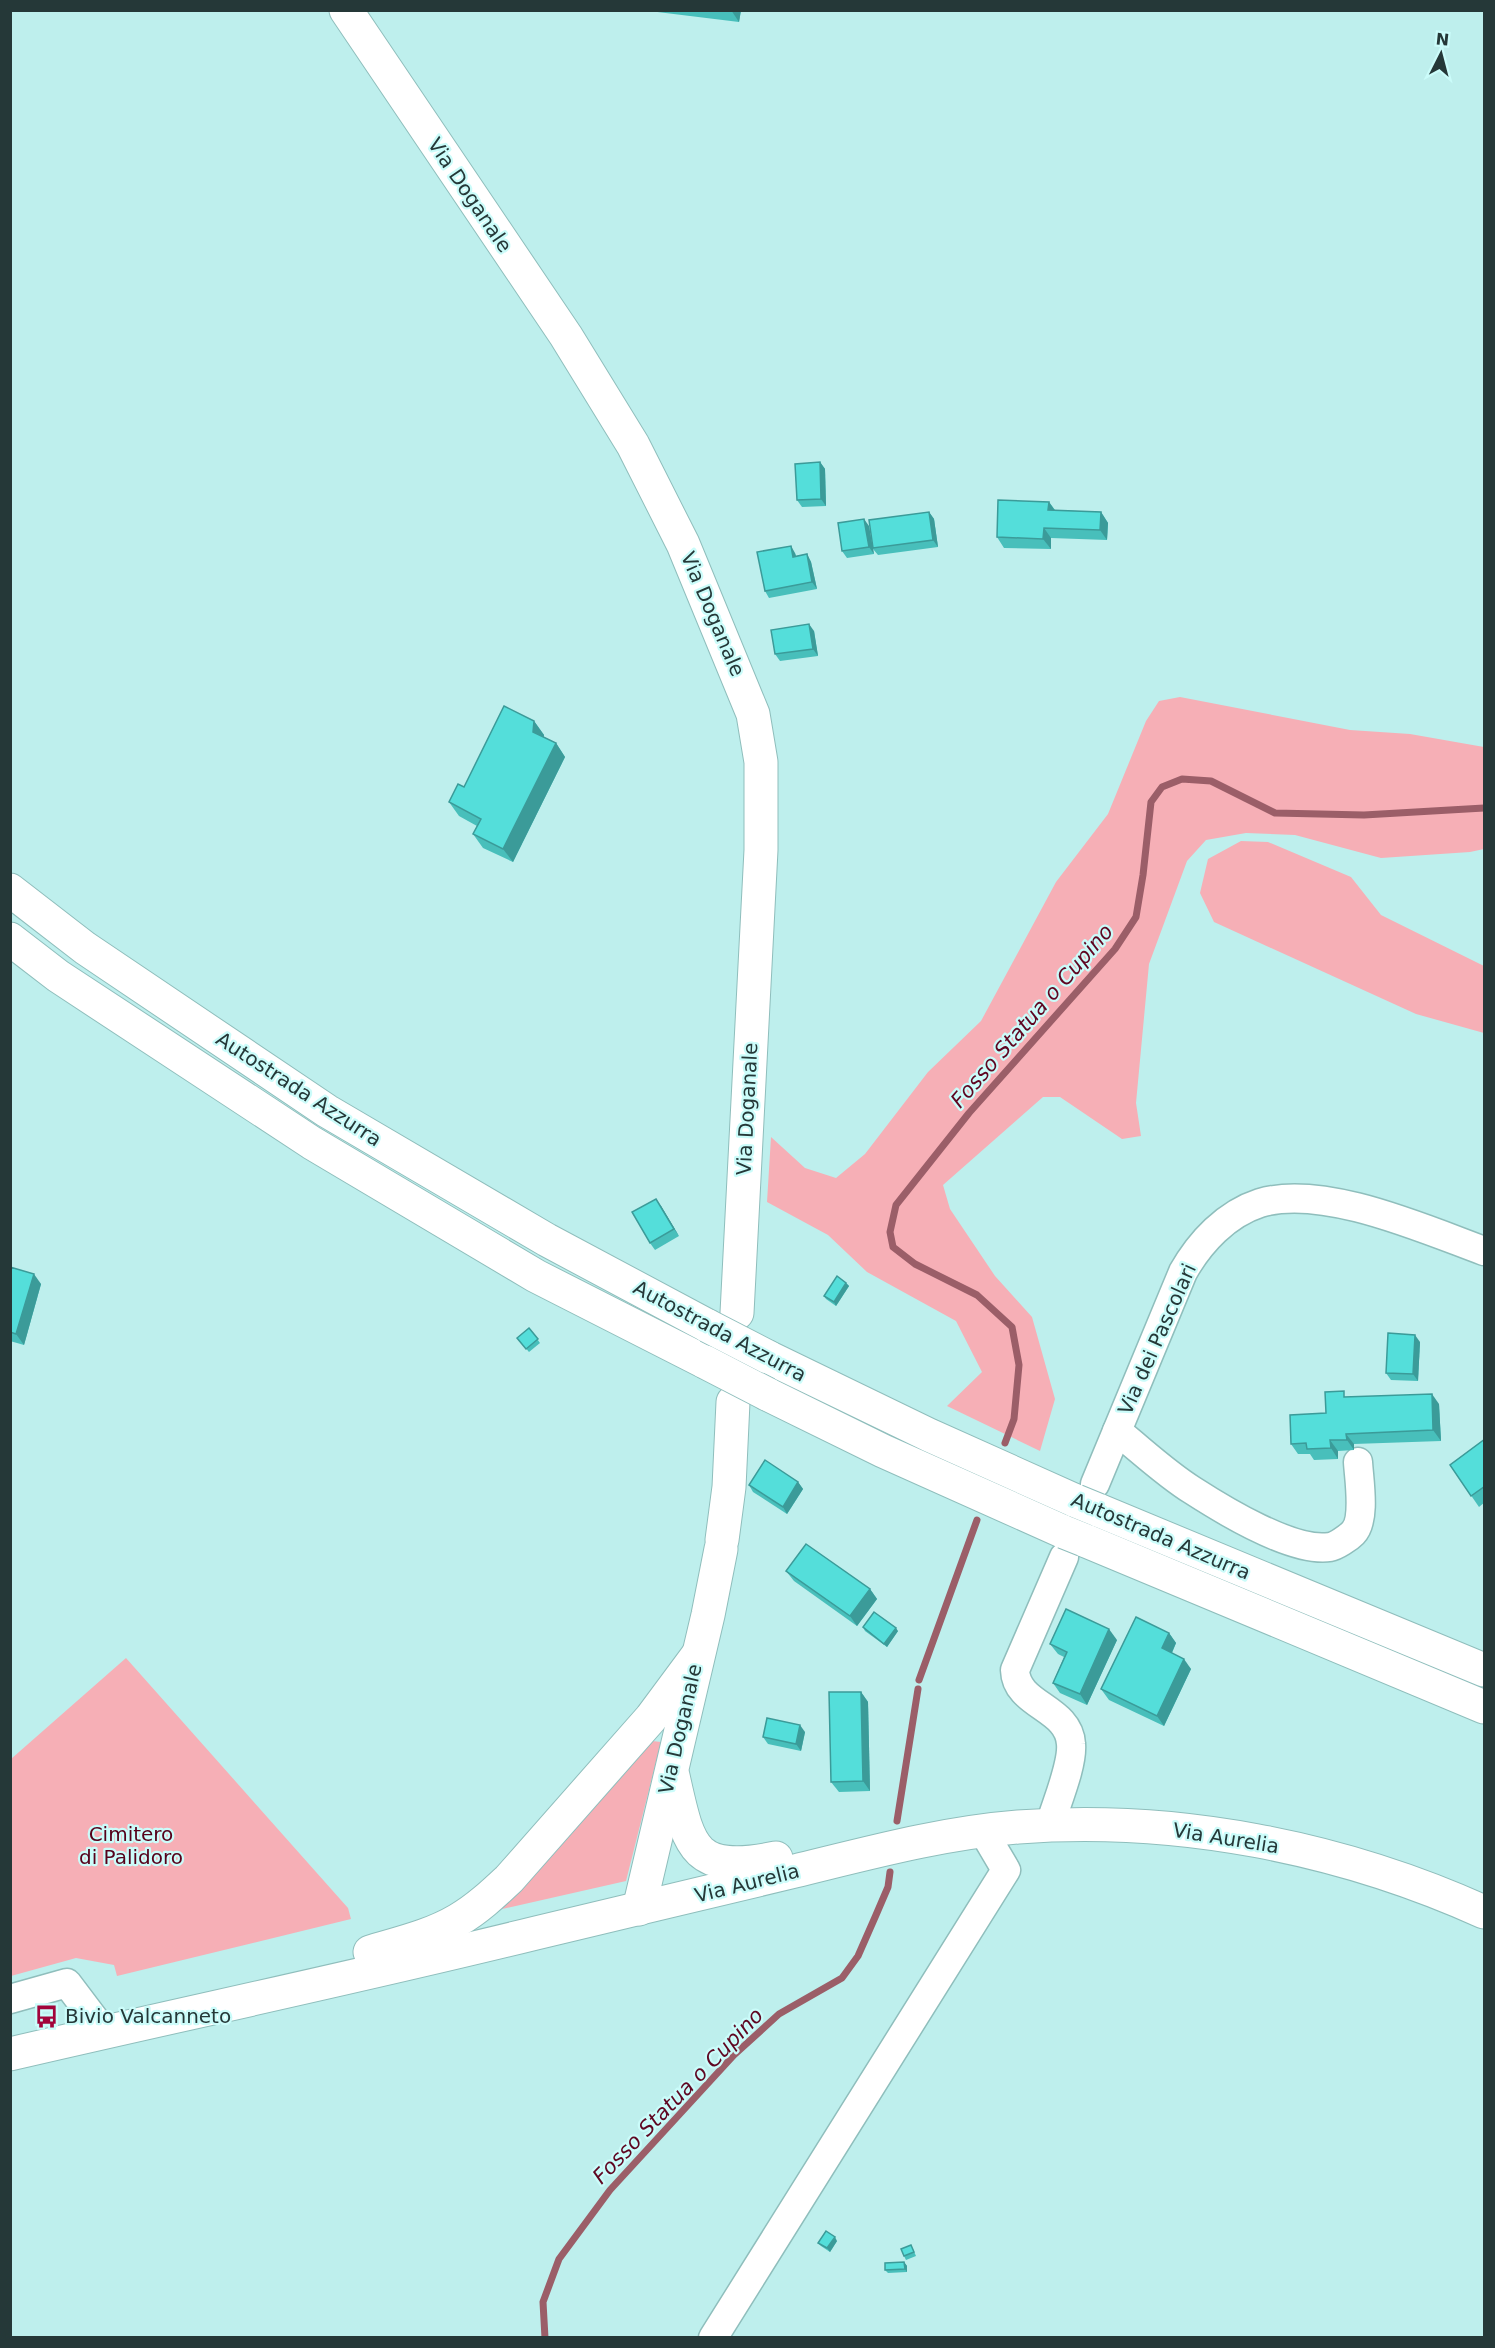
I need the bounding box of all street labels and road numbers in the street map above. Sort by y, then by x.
street label: Via Doganale [423,133,517,257]
street label: Via Doganale [676,548,750,680]
street label: Autostrada Azzurra [212,1027,386,1151]
street label: Via Doganale [732,1042,762,1176]
street label: Via dei Pascolari [1113,1260,1201,1418]
street label: Autostrada Azzurra [630,1275,810,1387]
street label: Autostrada Azzurra [1068,1487,1254,1585]
street label: Via Doganale [653,1662,707,1796]
street label: Via Aurelia [1171,1818,1281,1858]
street label: Via Aurelia [692,1858,802,1908]

